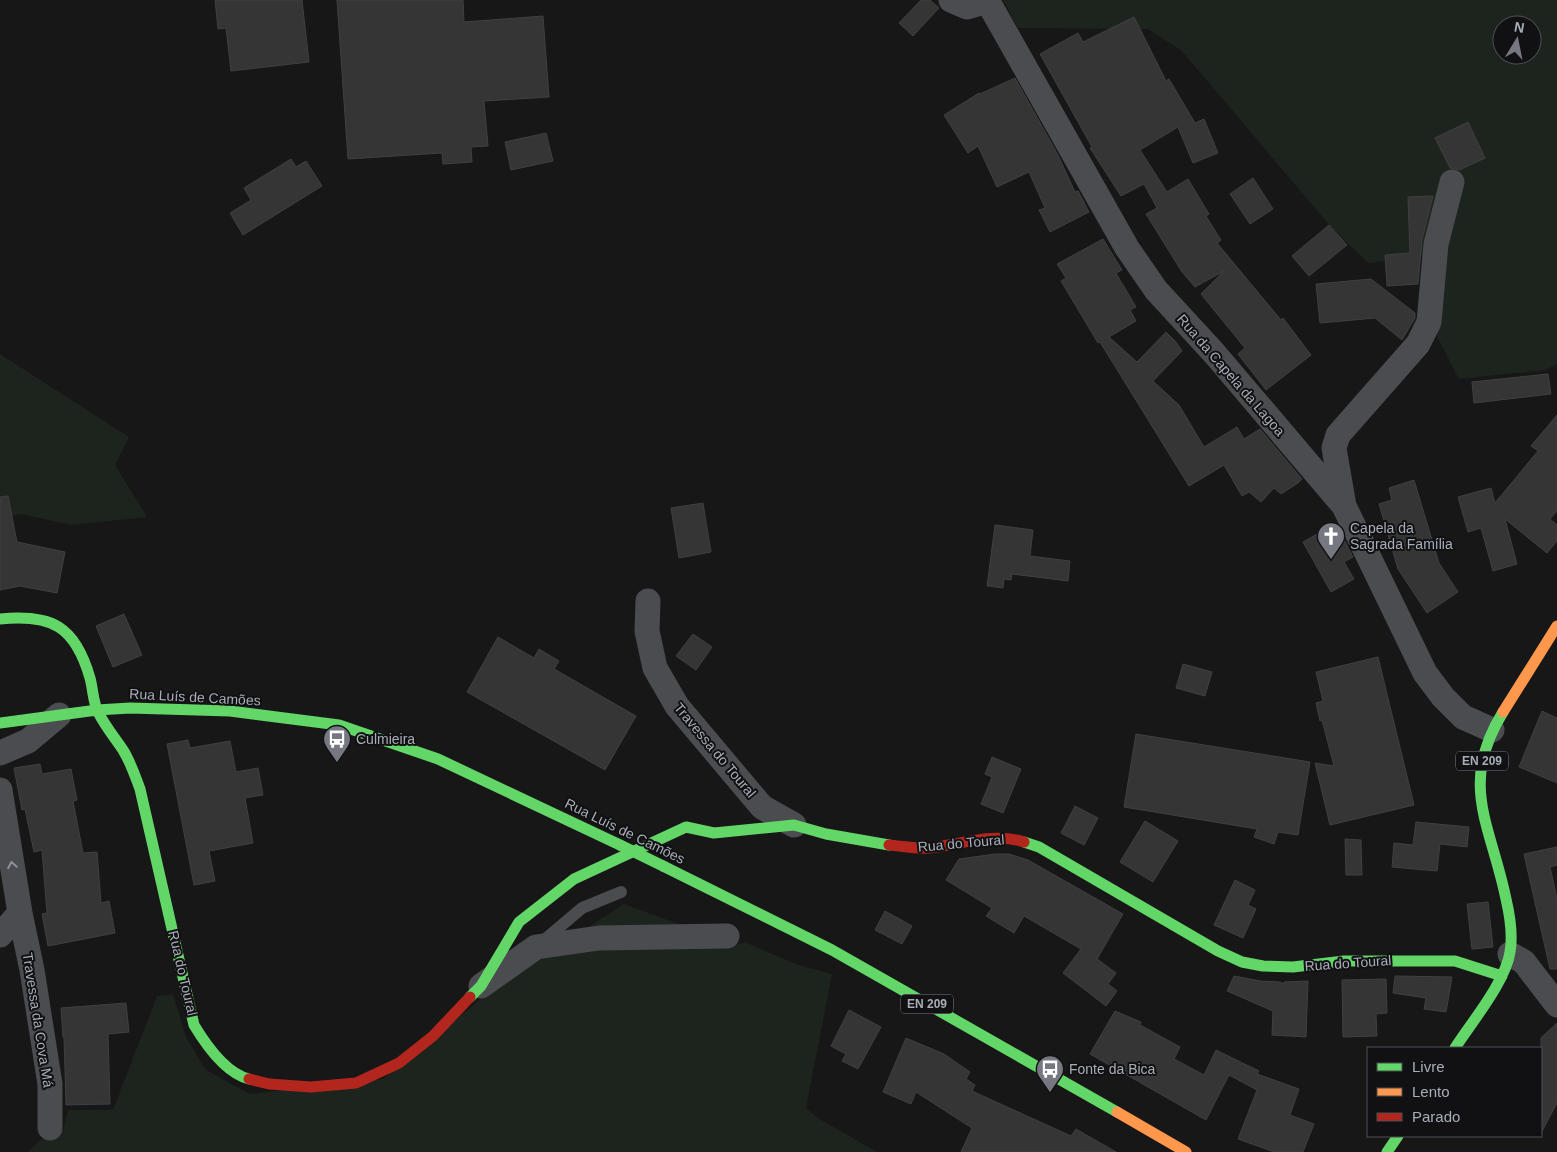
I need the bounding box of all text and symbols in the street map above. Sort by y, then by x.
north arrow [1492,15,1542,65]
text: N [1513,18,1526,36]
street label: Rua da Capela da Lagoa [1174,311,1288,439]
place label: Capela da Sagrada Família [1350,520,1453,552]
church icon: Capela da Sagrada Família [1316,521,1346,560]
street label: Rua Luís de Camões [129,686,261,708]
street label: Travessa do Toural [671,700,759,800]
bus stop icon: Culmieira [322,724,352,763]
place label: Culmieira [356,731,415,747]
road number: EN 209 [1456,751,1508,770]
street label: Rua Luís de Camões [562,795,688,867]
street label: Rua do Toural [917,831,1005,855]
one-way arrow [7,861,18,869]
street label: Rua do Toural [165,929,201,1017]
street label: Travessa da Cova Má [19,951,57,1089]
street label: Rua do Toural [1304,952,1392,974]
road number: EN 209 [901,994,953,1014]
legend [1367,1047,1542,1137]
bus stop icon: Fonte da Bica [1035,1054,1065,1093]
text: Livre [1412,1058,1445,1075]
place label: Fonte da Bica [1069,1061,1156,1077]
text: Lento [1412,1083,1450,1100]
text: Parado [1412,1108,1460,1125]

